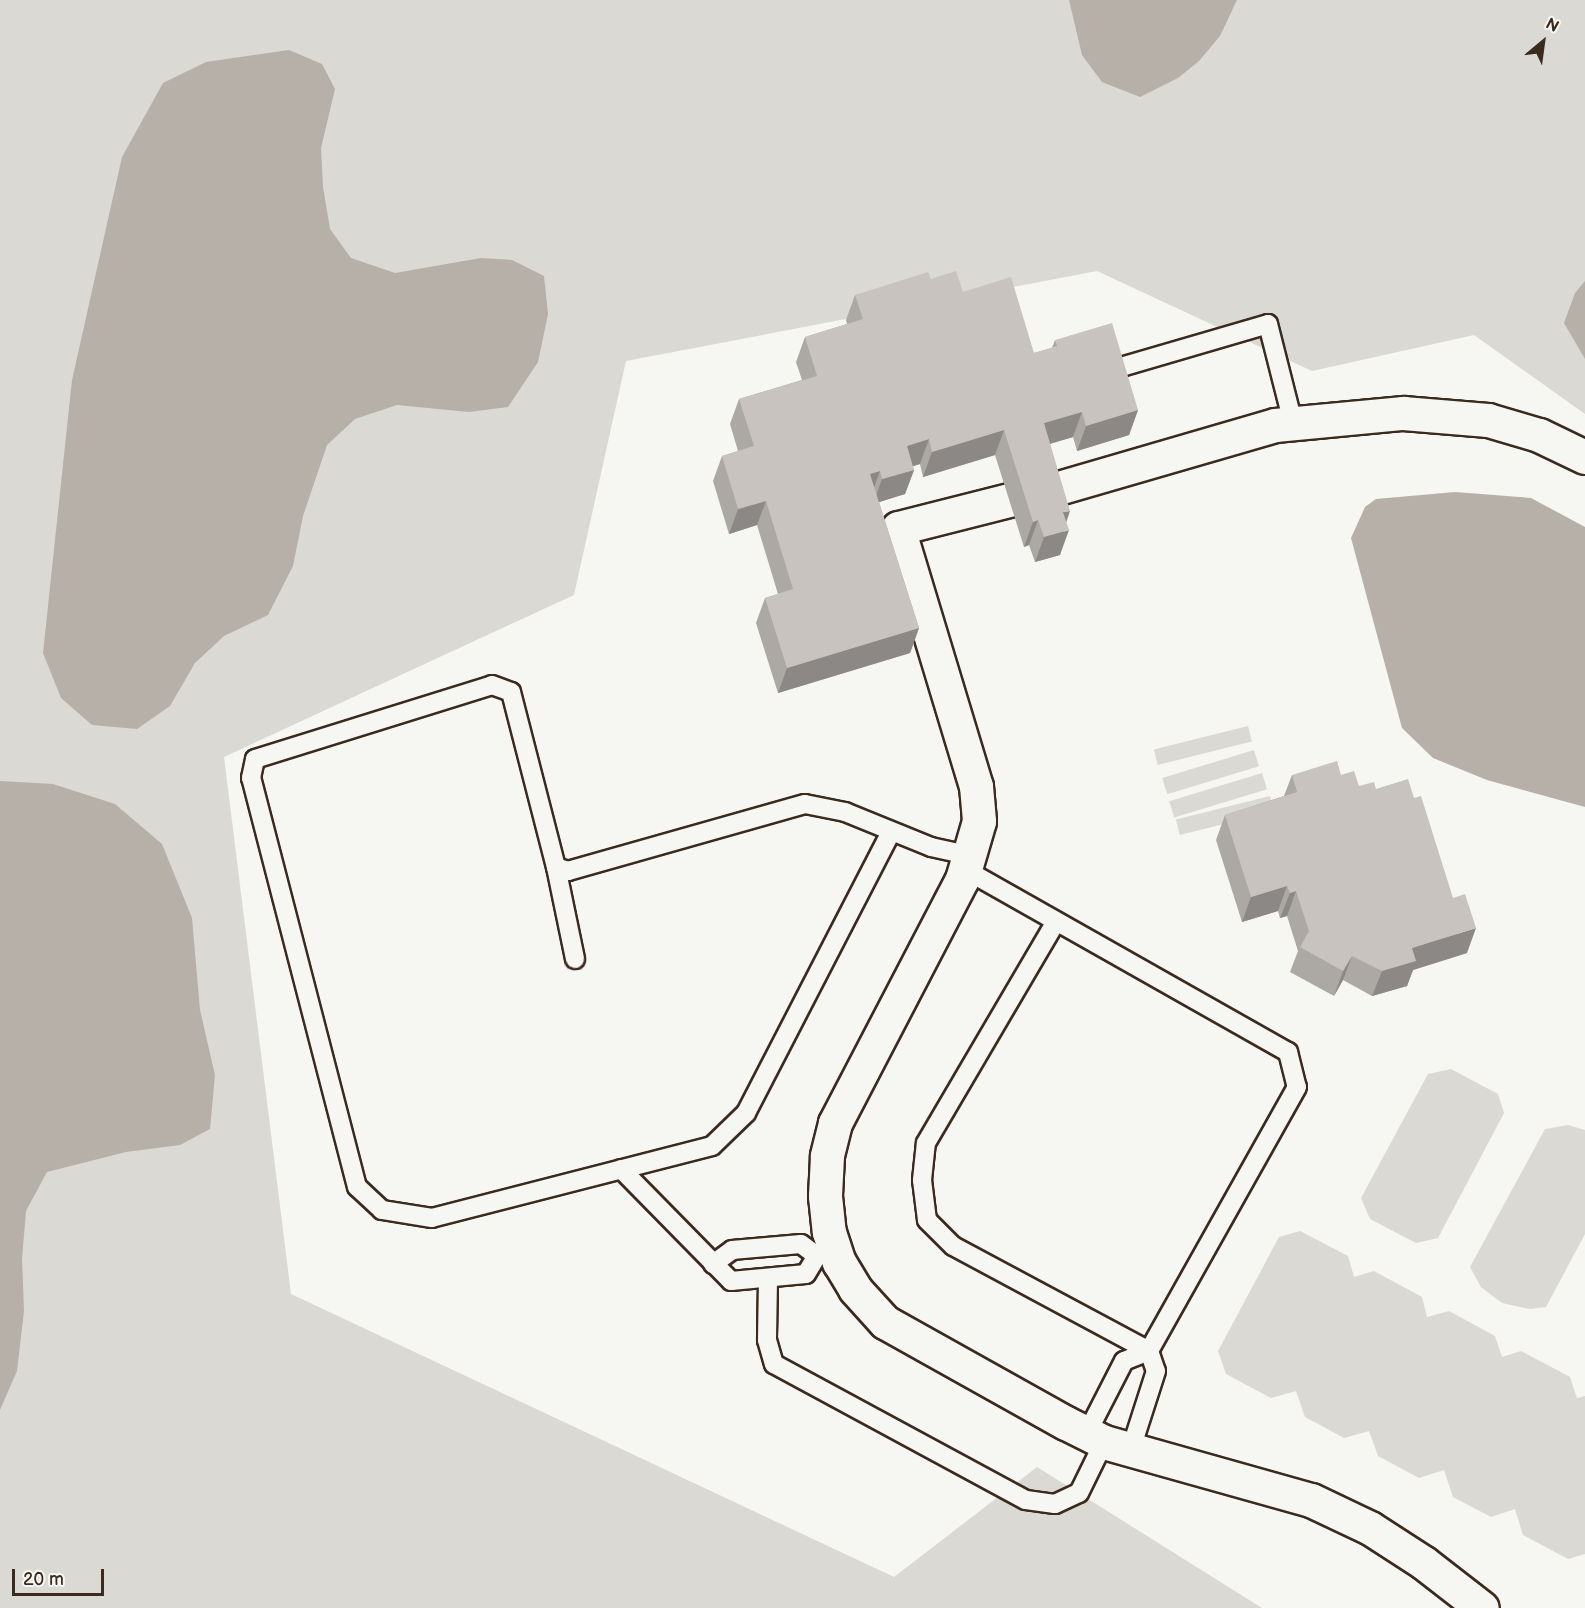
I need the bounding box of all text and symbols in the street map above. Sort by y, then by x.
north arrow [1513,12,1573,72]
text: N [1542,15,1562,37]
scale bar [15,1557,106,1595]
text: 20 m [23,1569,64,1590]

